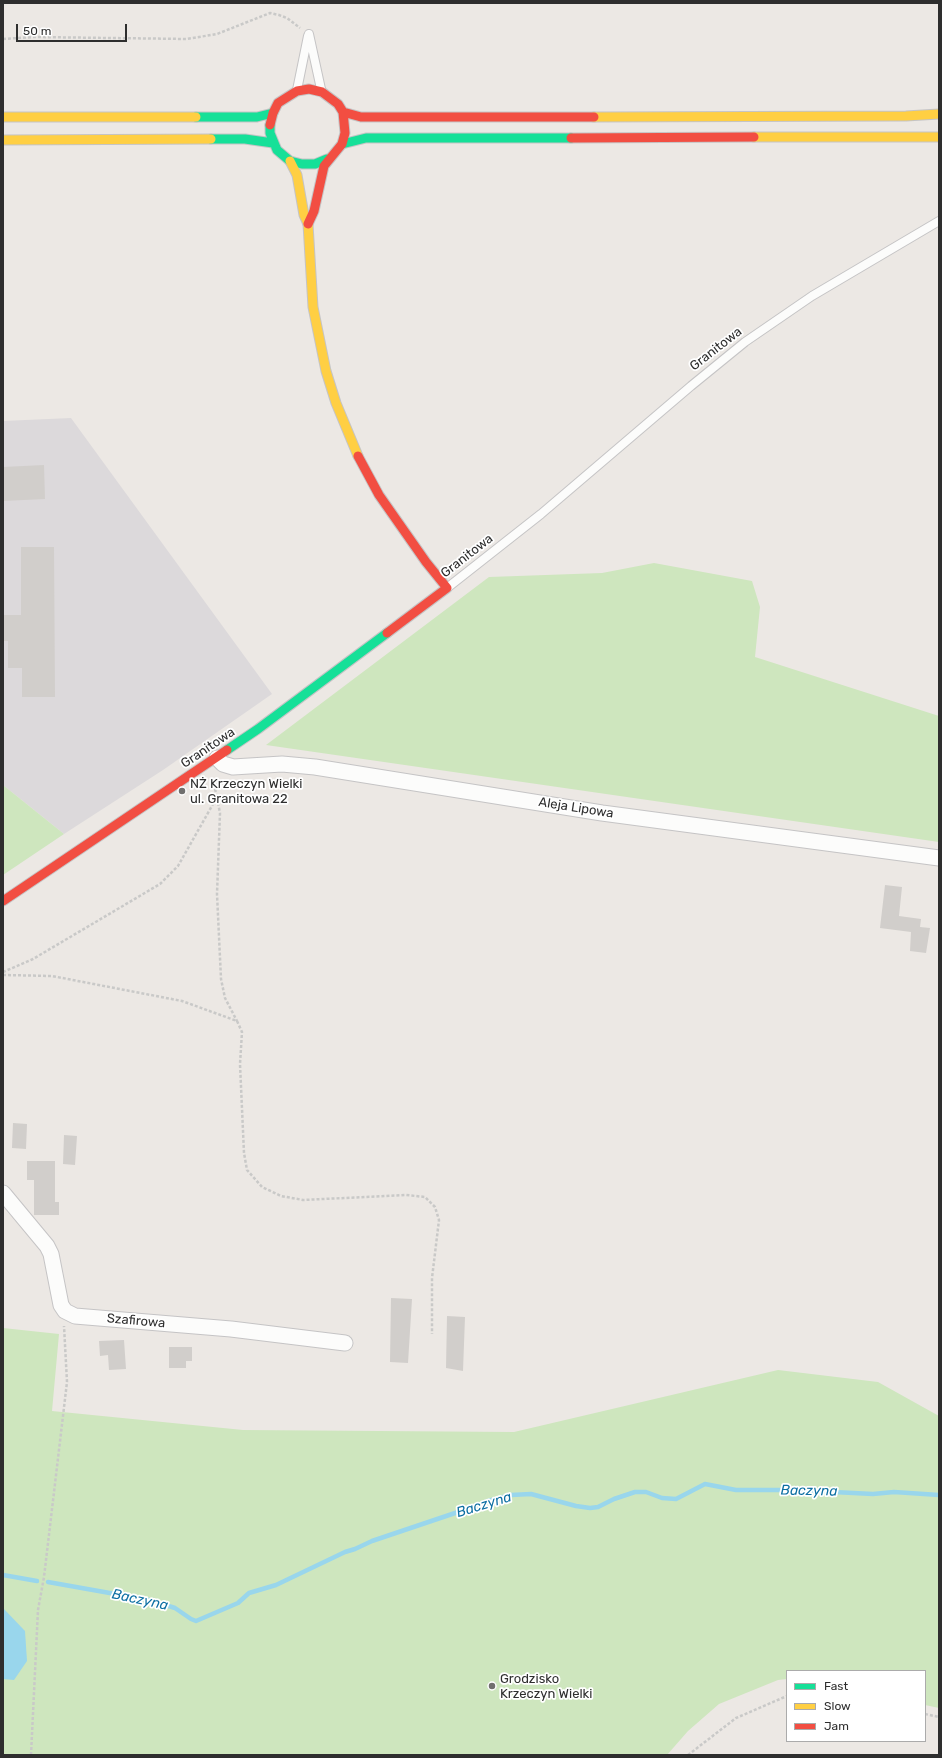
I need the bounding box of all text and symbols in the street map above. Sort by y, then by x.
scale bar [18,16,129,42]
text: 50 m [23,24,51,38]
street label: Granitowa [687,324,745,374]
street label: Granitowa [438,531,496,581]
street label: Granitowa [178,724,238,772]
place label: NŻ Krzeczyn Wielki ul. Granitowa 22 [190,776,302,807]
marker: NŻ Krzeczyn Wielki ul. Granitowa 22 [177,786,187,796]
street label: Aleja Lipowa [537,794,615,822]
street label: Szafirowa [106,1311,166,1331]
water label: Baczyna [780,1482,838,1500]
water label: Baczyna [454,1489,514,1521]
water label: Baczyna [110,1586,170,1614]
legend [786,1670,926,1742]
place label: Grodzisko Krzeczyn Wielki [500,1671,592,1702]
text: Fast [824,1679,848,1693]
marker: Grodzisko Krzeczyn Wielki [487,1681,497,1691]
text: Slow [824,1699,851,1713]
text: Jam [824,1719,849,1733]

